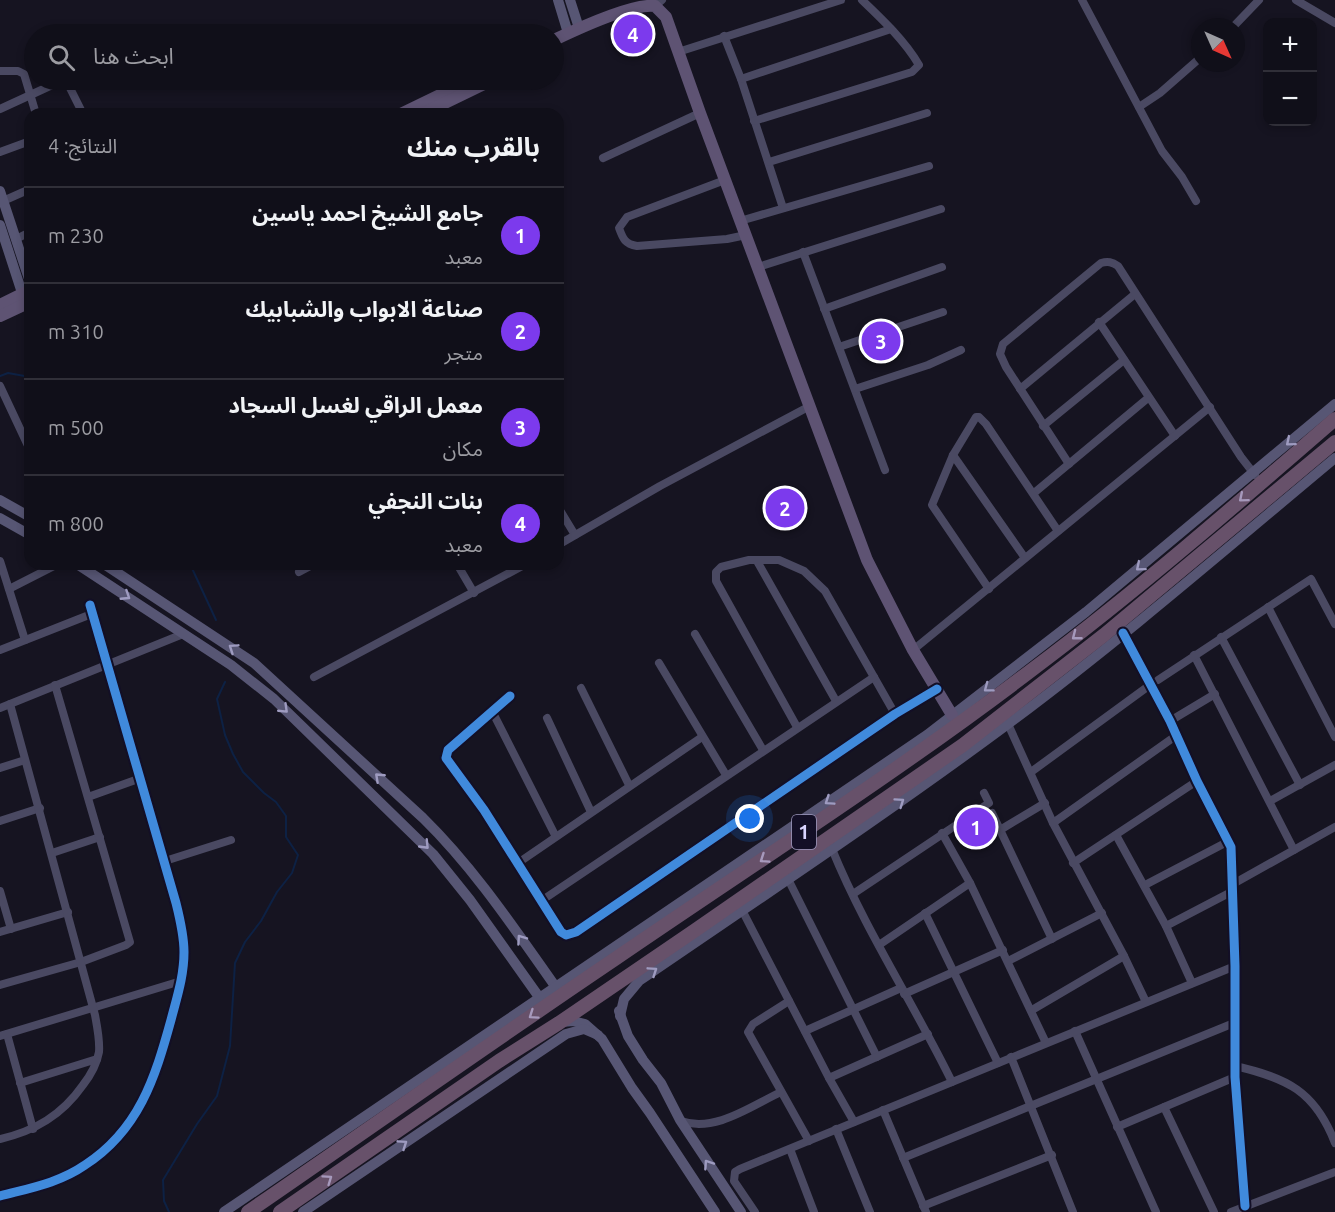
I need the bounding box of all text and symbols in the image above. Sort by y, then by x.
pin: 4 [614,12,652,57]
north arrow [1191,18,1245,72]
map controls [1263,18,1317,126]
button: + [1263,18,1317,72]
search box [24,24,564,90]
icon: search [45,41,78,74]
text: ابحث هنا [93,43,174,68]
button: − [1263,72,1317,126]
text: بالقرب منك [407,132,540,161]
text: النتائج: 4 [48,134,117,157]
text: جامع الشيخ احمد ياسين [252,200,483,225]
text: 230 m [48,224,104,247]
text: 1 [515,224,526,247]
text: معبد [445,245,483,268]
text: صناعة الابواب والشبابيك [246,296,483,321]
pin: 3 [862,318,900,364]
text: 310 m [48,320,104,343]
text: 2 [515,320,526,343]
text: متجر [444,341,483,364]
text: معمل الراقي لغسل السجاد [228,392,483,417]
text: 500 m [48,416,104,439]
text: 3 [515,416,526,439]
one-way arrow [1286,435,1297,446]
text: مكان [443,437,483,460]
pin: 2 [766,486,804,530]
text: بنات النجفي [368,488,483,513]
one-way arrow [1239,491,1250,502]
text: 800 m [48,512,104,535]
text: 4 [515,512,526,535]
text: معبد [445,533,483,556]
one-way arrow [1136,559,1147,570]
one-way arrow [119,589,130,600]
one-way arrow [1072,628,1083,639]
one-way arrow [229,644,240,655]
one-way arrow [983,681,994,692]
one-way arrow [277,702,288,713]
one-way arrow [375,773,386,784]
one-way arrow [824,794,835,805]
one-way arrow [894,797,904,809]
your location [735,804,764,833]
pin: 1 [956,804,996,850]
road number: 1 [792,815,816,849]
one-way arrow [417,838,428,849]
one-way arrow [760,852,771,863]
one-way arrow [517,934,528,945]
one-way arrow [646,967,657,978]
one-way arrow [528,1008,539,1019]
one-way arrow [396,1140,407,1151]
one-way arrow [704,1159,715,1170]
one-way arrow [321,1175,332,1186]

